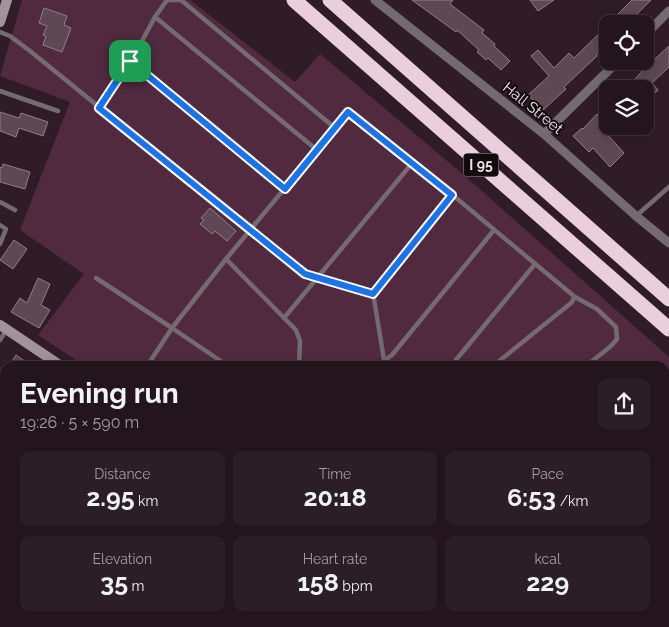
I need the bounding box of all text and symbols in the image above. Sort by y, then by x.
map controls [599,15,654,135]
button: locate [599,15,654,70]
pin [109,40,151,82]
icon: arrive [116,47,144,75]
street label: Hall Street [499,78,567,138]
button: layers [599,80,654,135]
road number: I 95 [464,154,498,176]
text: Evening run [20,377,179,410]
button: share [598,378,650,430]
text: 19:26 · 5 × 590 m [20,413,139,432]
text: Distance [94,466,150,482]
text: Time [319,466,351,482]
text: Pace [532,466,564,482]
text: 2.95 [86,482,135,512]
text: 20:18 [303,482,367,512]
text: 6:53 [507,482,556,512]
text: km [135,493,158,509]
text: /km [556,493,588,509]
text: Elevation [93,551,152,567]
text: Heart rate [303,551,367,567]
text: kcal [535,551,561,567]
text: 35 [100,567,128,597]
text: 158 [297,567,339,597]
text: 229 [526,567,569,597]
text: m [128,578,144,594]
text: bpm [339,578,373,594]

